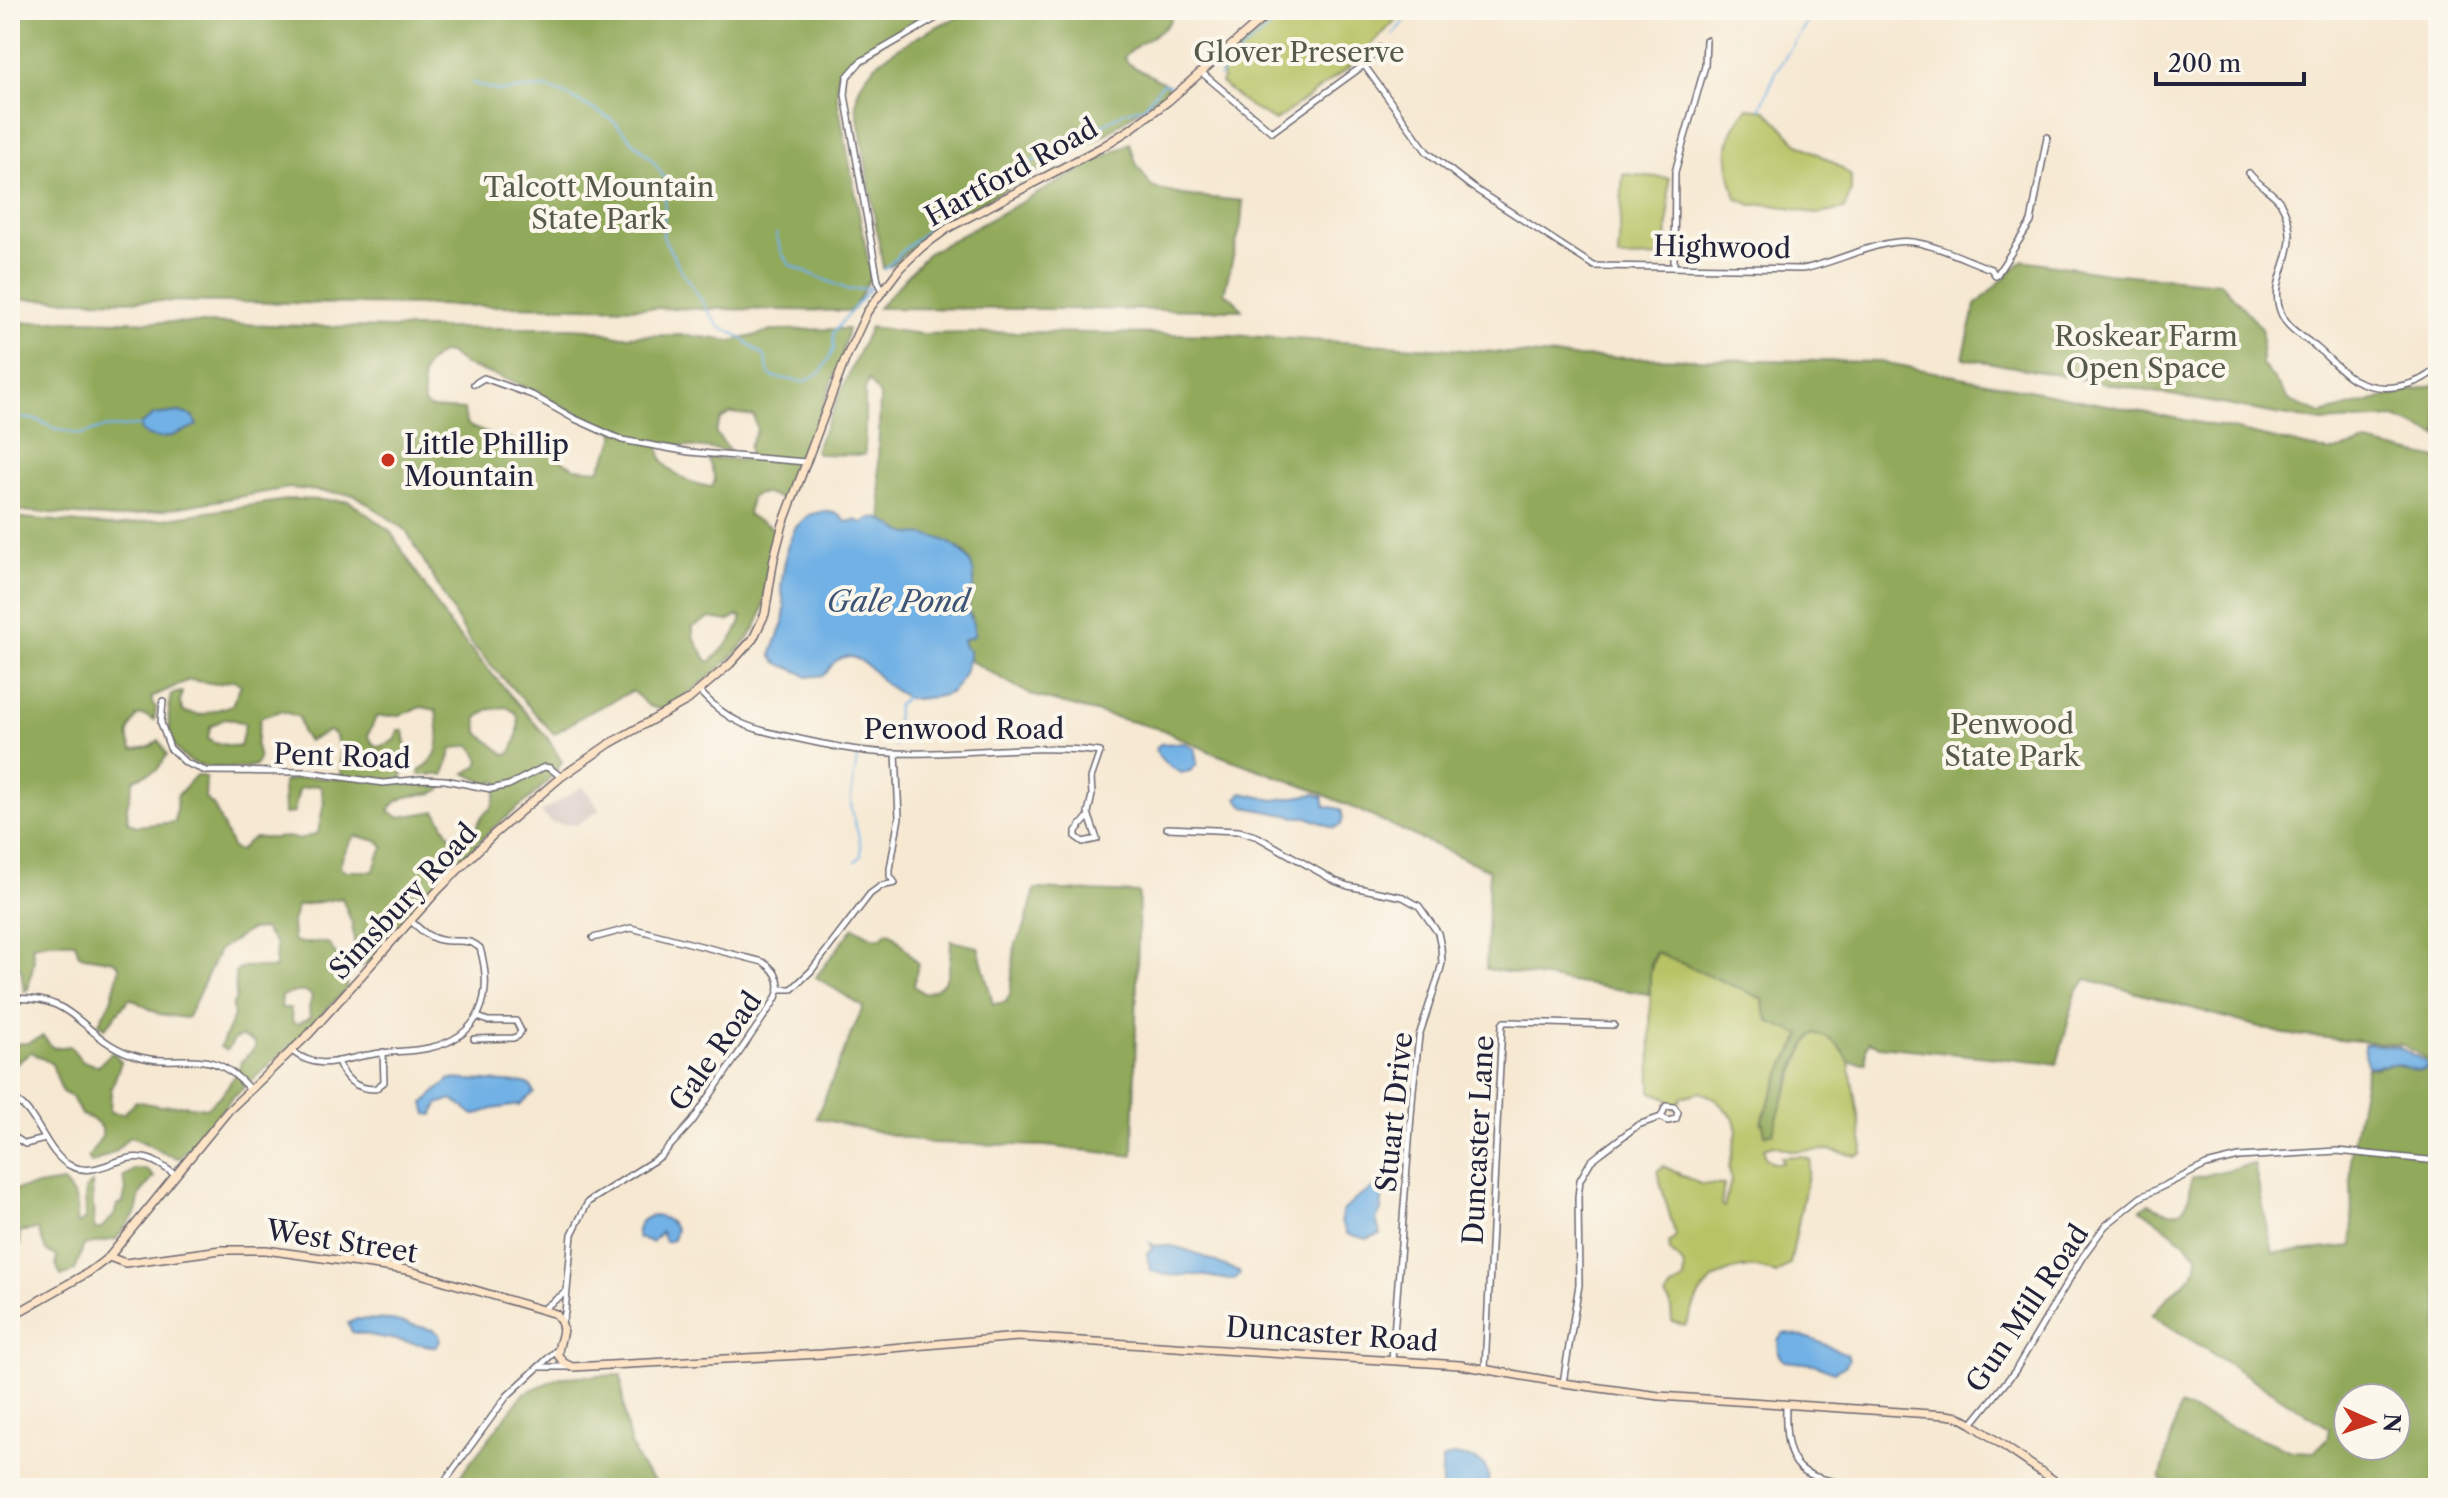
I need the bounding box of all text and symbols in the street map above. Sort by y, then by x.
park label: Glover Preserve [1193,35,1405,69]
scale bar [2156,36,2304,86]
text: 200 m [2168,49,2241,78]
street label: Hartford Road [919,111,1103,233]
park label: Talcott Mountain State Park [484,170,714,236]
street label: Highwood [1653,229,1791,265]
park label: Roskear Farm Open Space [2054,319,2238,385]
place label: Little Phillip Mountain [404,427,569,493]
marker: Little Phillip Mountain [379,451,397,469]
water label: Gale Pond [826,583,973,620]
park label: Penwood State Park [1944,707,2081,773]
street label: Penwood Road [864,712,1064,746]
street label: Pent Road [273,737,411,775]
street label: Simsbury Road [322,816,484,986]
street label: Gale Road [661,985,769,1117]
street label: Stuart Drive [1369,1030,1419,1194]
street label: Duncaster Lane [1456,1034,1500,1246]
street label: West Street [263,1212,420,1270]
street label: Gun Mill Road [1958,1218,2096,1398]
street label: Duncaster Road [1225,1310,1439,1358]
north arrow [2332,1382,2412,1462]
text: N [2377,1413,2405,1433]

